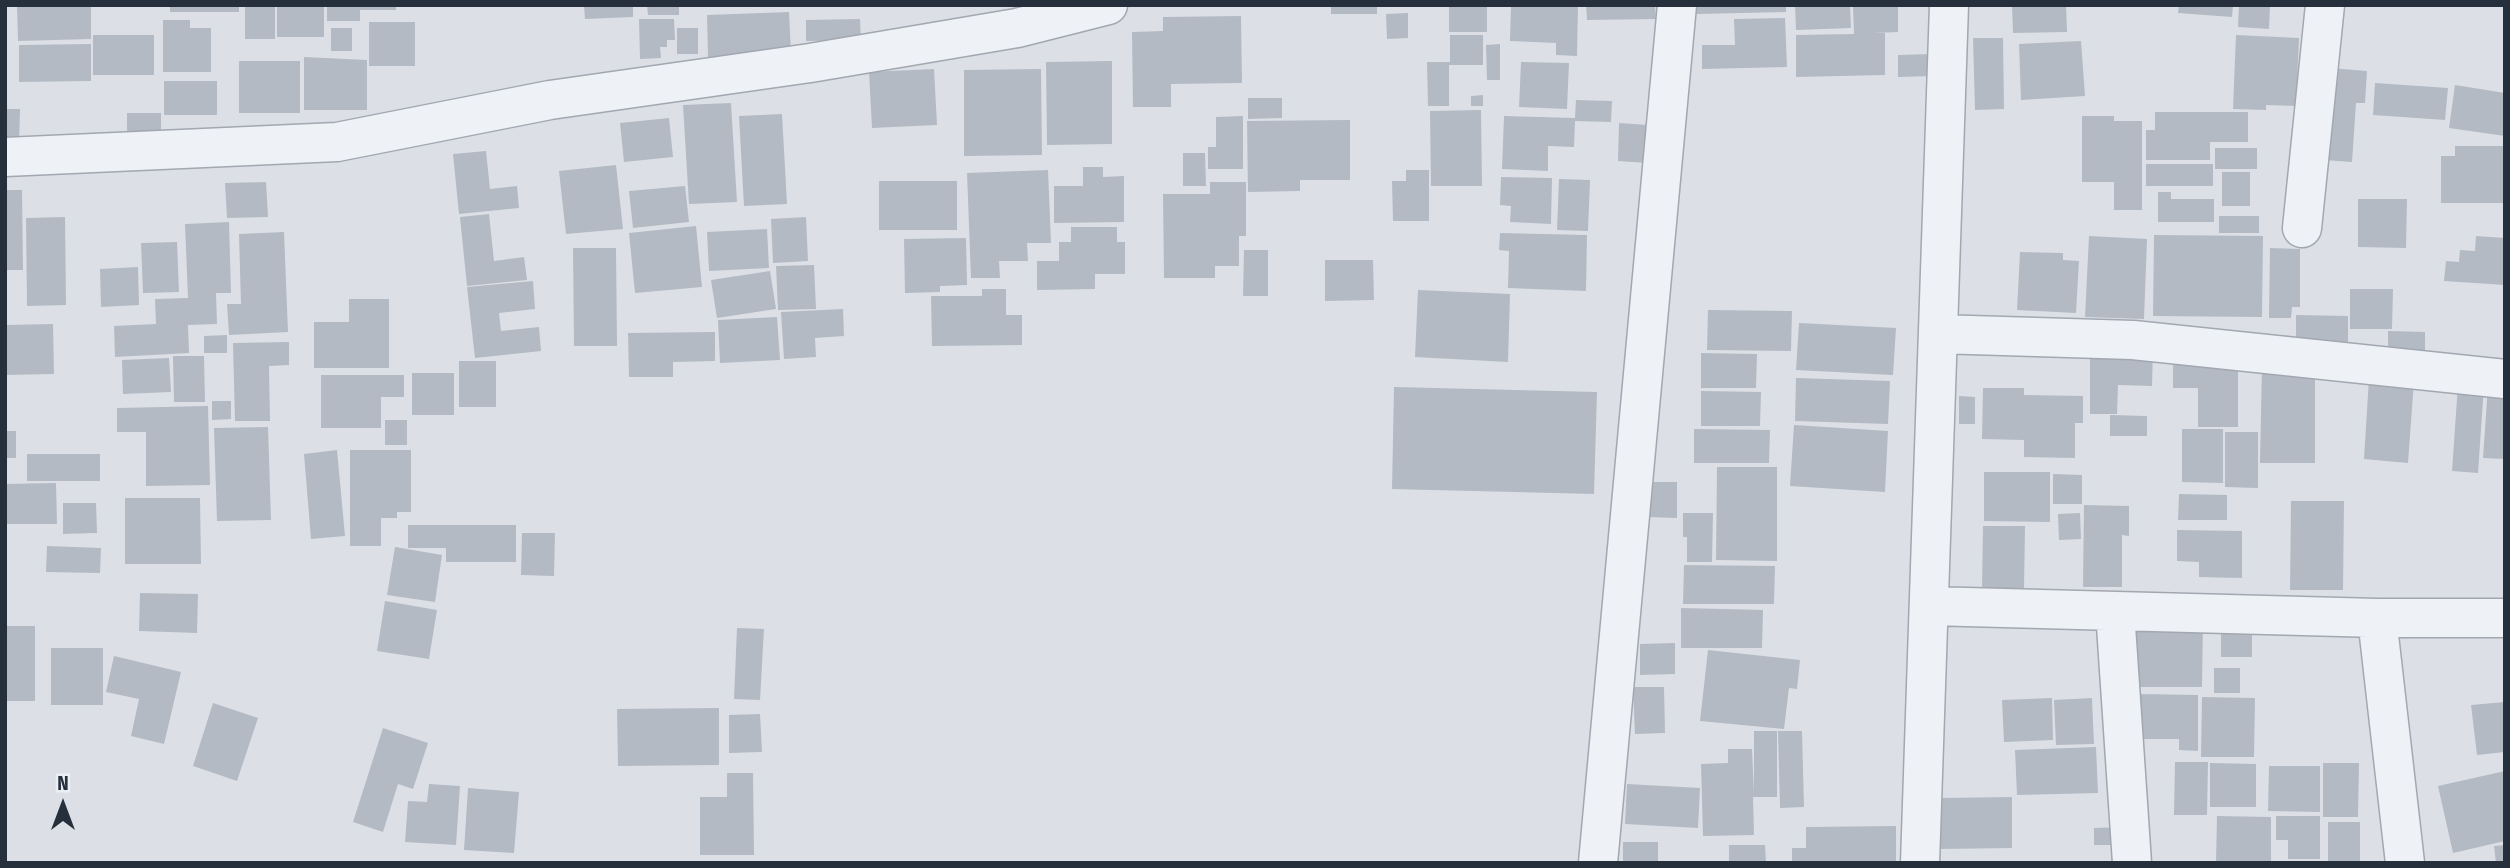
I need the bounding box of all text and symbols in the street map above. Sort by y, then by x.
north arrow [28,770,98,840]
text: N [57,772,69,795]

